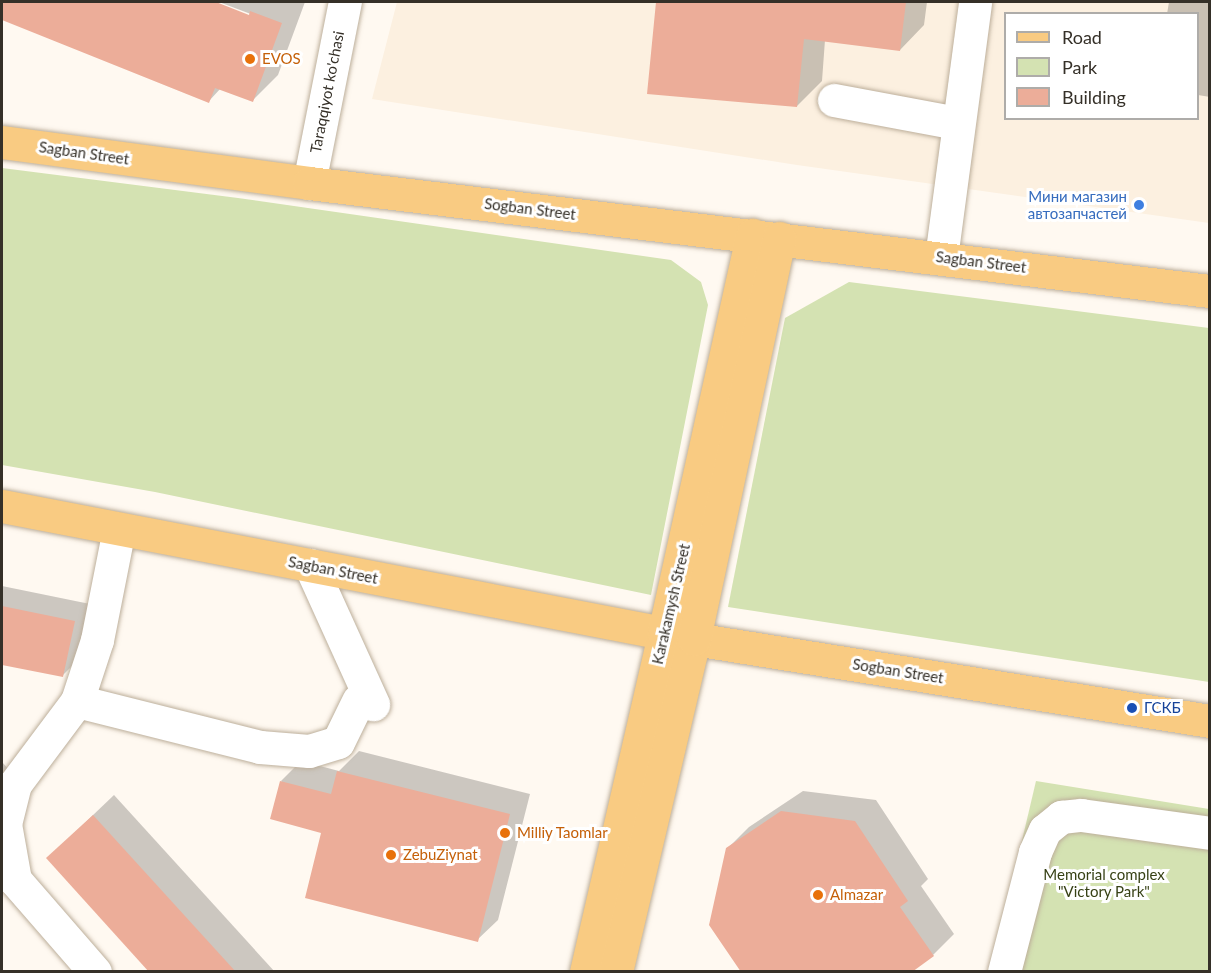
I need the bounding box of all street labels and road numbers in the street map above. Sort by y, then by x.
street label: Taraqqiyot ko'chasi [306,29,348,155]
street label: Sagban Street [38,138,130,168]
street label: Sogban Street [483,194,577,224]
street label: Sagban Street [935,248,1027,276]
street label: Karakamysh Street [648,542,694,666]
street label: Sagban Street [287,552,379,588]
street label: Sogban Street [851,655,945,687]

